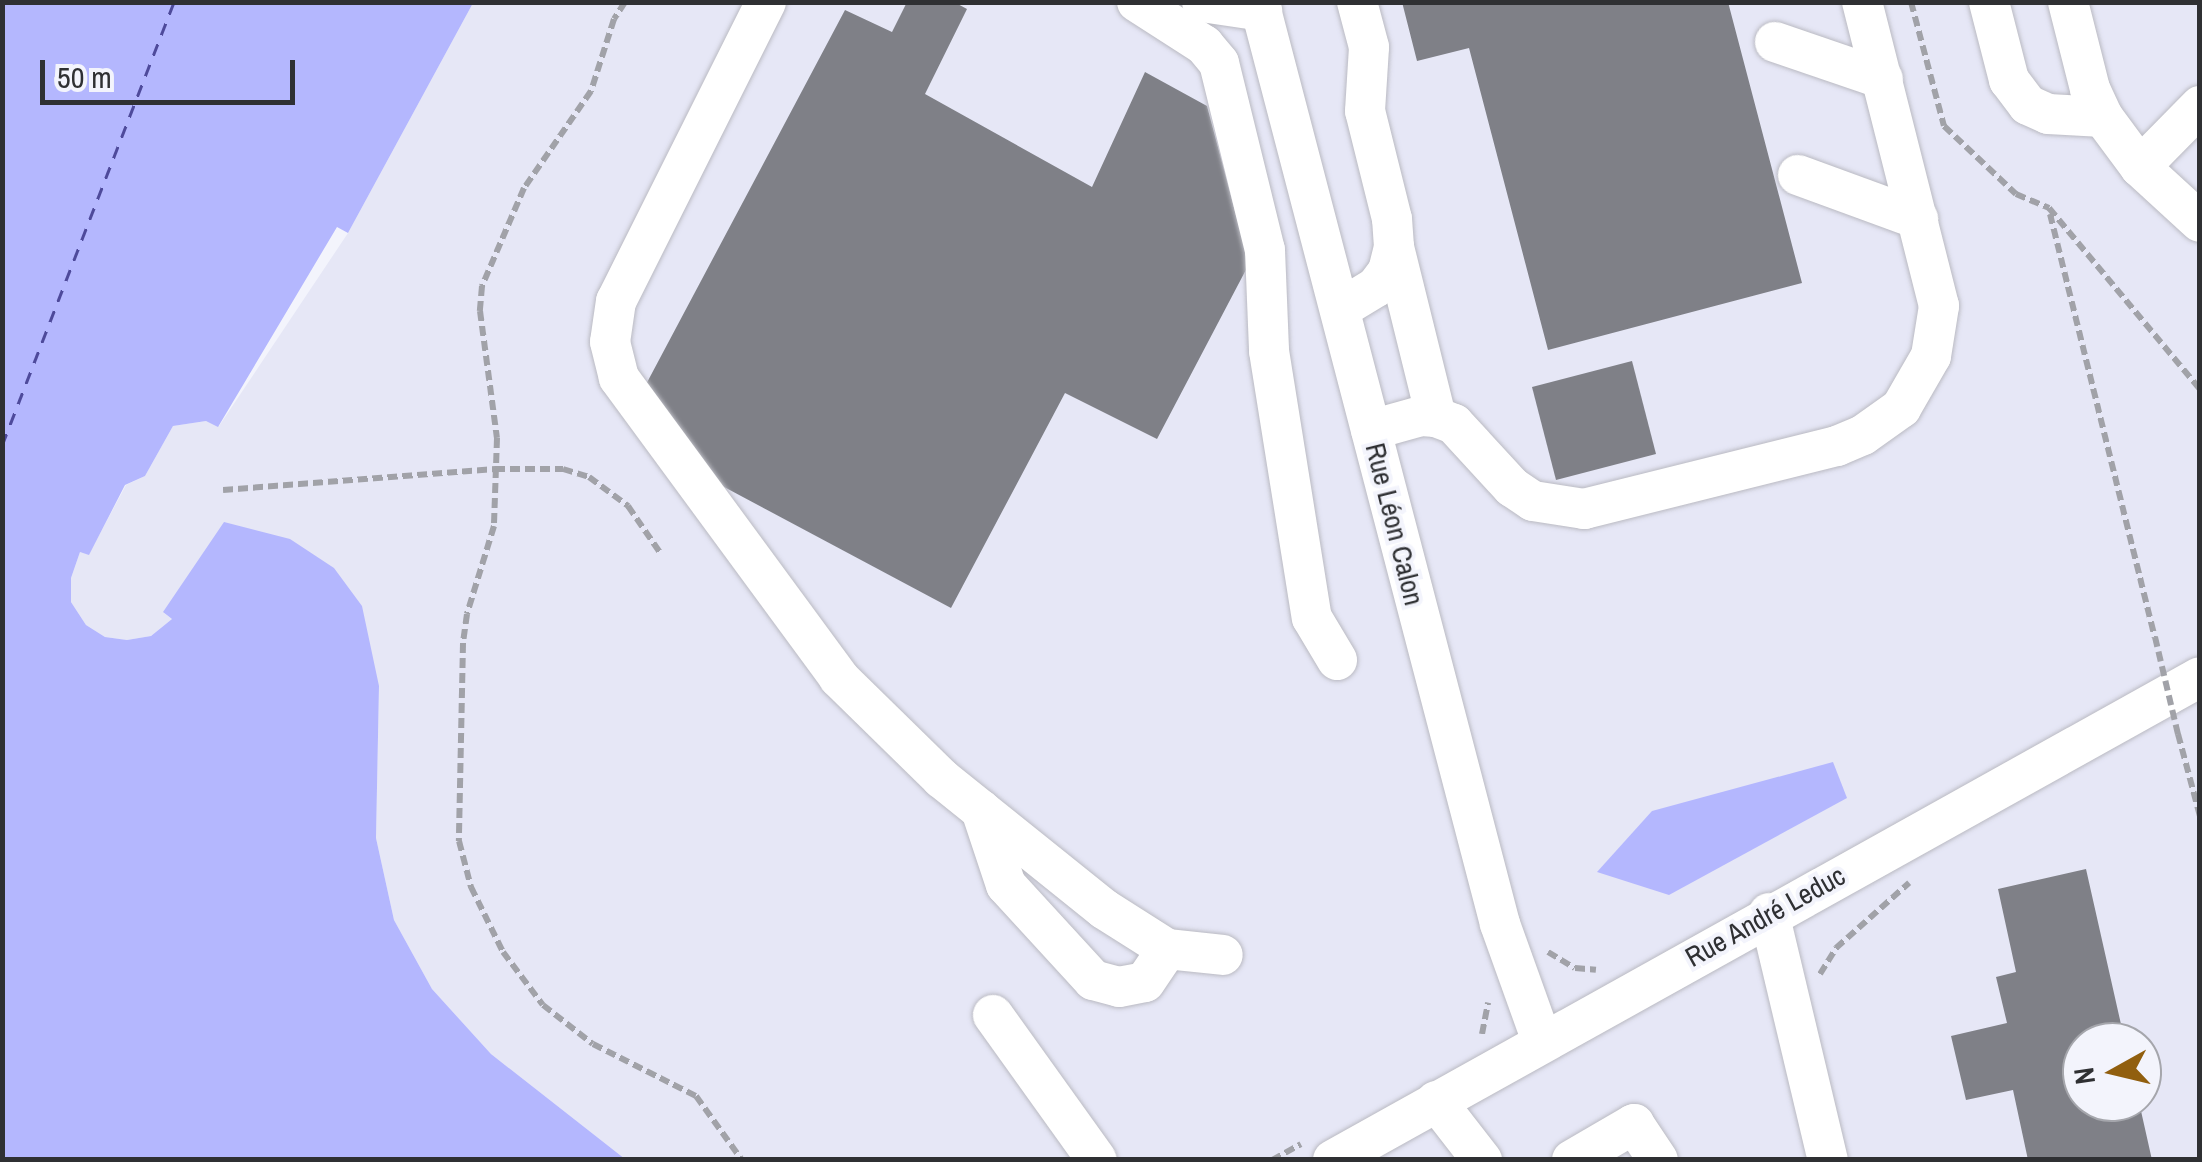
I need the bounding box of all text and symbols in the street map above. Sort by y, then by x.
scale bar [45,40,300,102]
text: 50 m [57,57,112,97]
street label: Rue Léon Calon [1359,439,1431,609]
street label: Rue André Leduc [1679,858,1851,974]
north arrow [2062,1022,2162,1122]
text: N [2064,1065,2104,1087]

